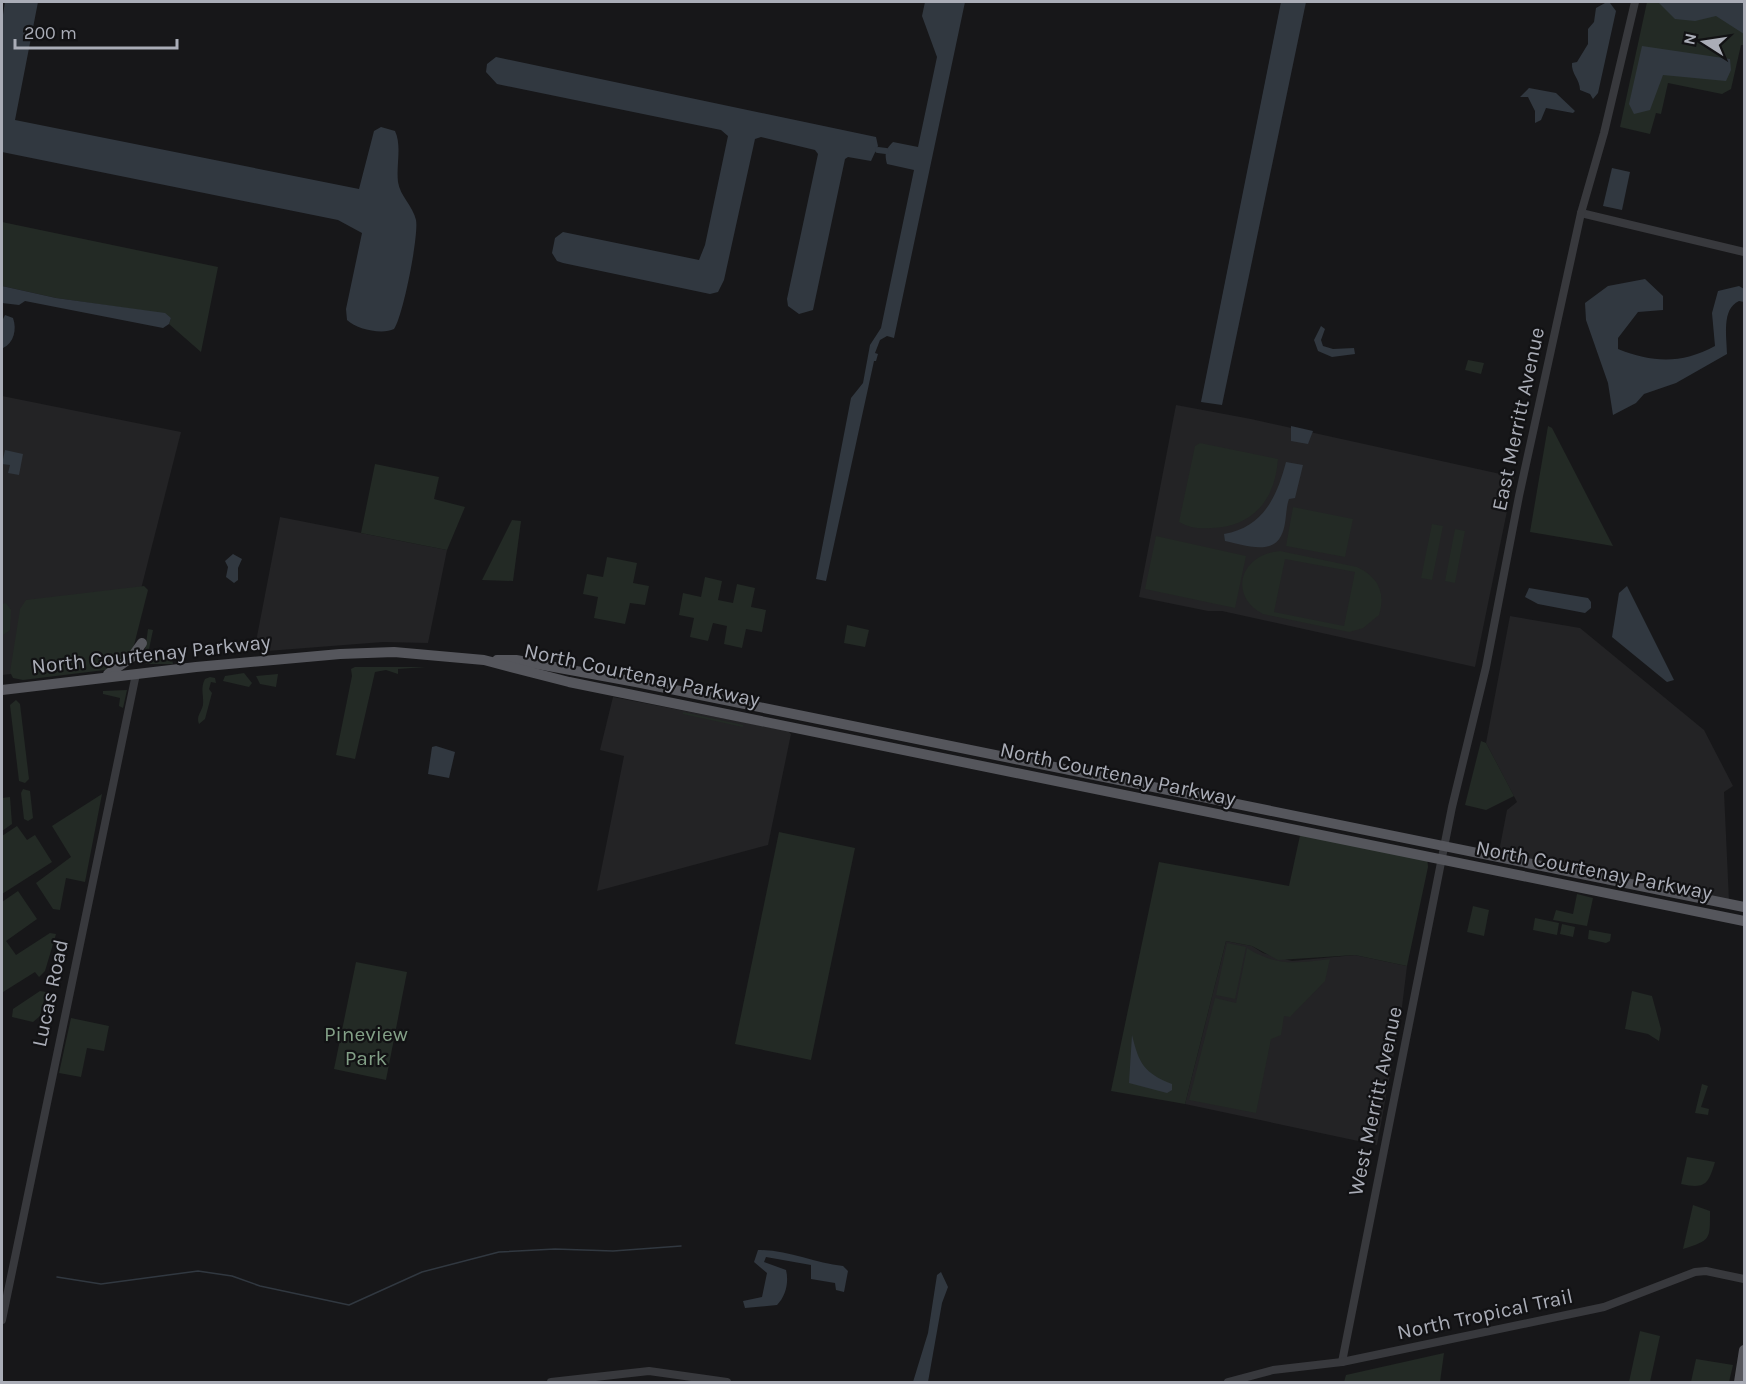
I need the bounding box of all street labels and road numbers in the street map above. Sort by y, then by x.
street label: East Merritt Avenue [1487,325,1549,513]
street label: North Courtenay Parkway [30,629,272,679]
street label: North Courtenay Parkway [522,638,762,712]
street label: North Courtenay Parkway [998,737,1238,811]
street label: North Courtenay Parkway [1474,835,1715,905]
street label: Lucas Road [27,937,73,1049]
street label: West Merritt Avenue [1343,1004,1407,1198]
street label: North Tropical Trail [1395,1284,1575,1344]

